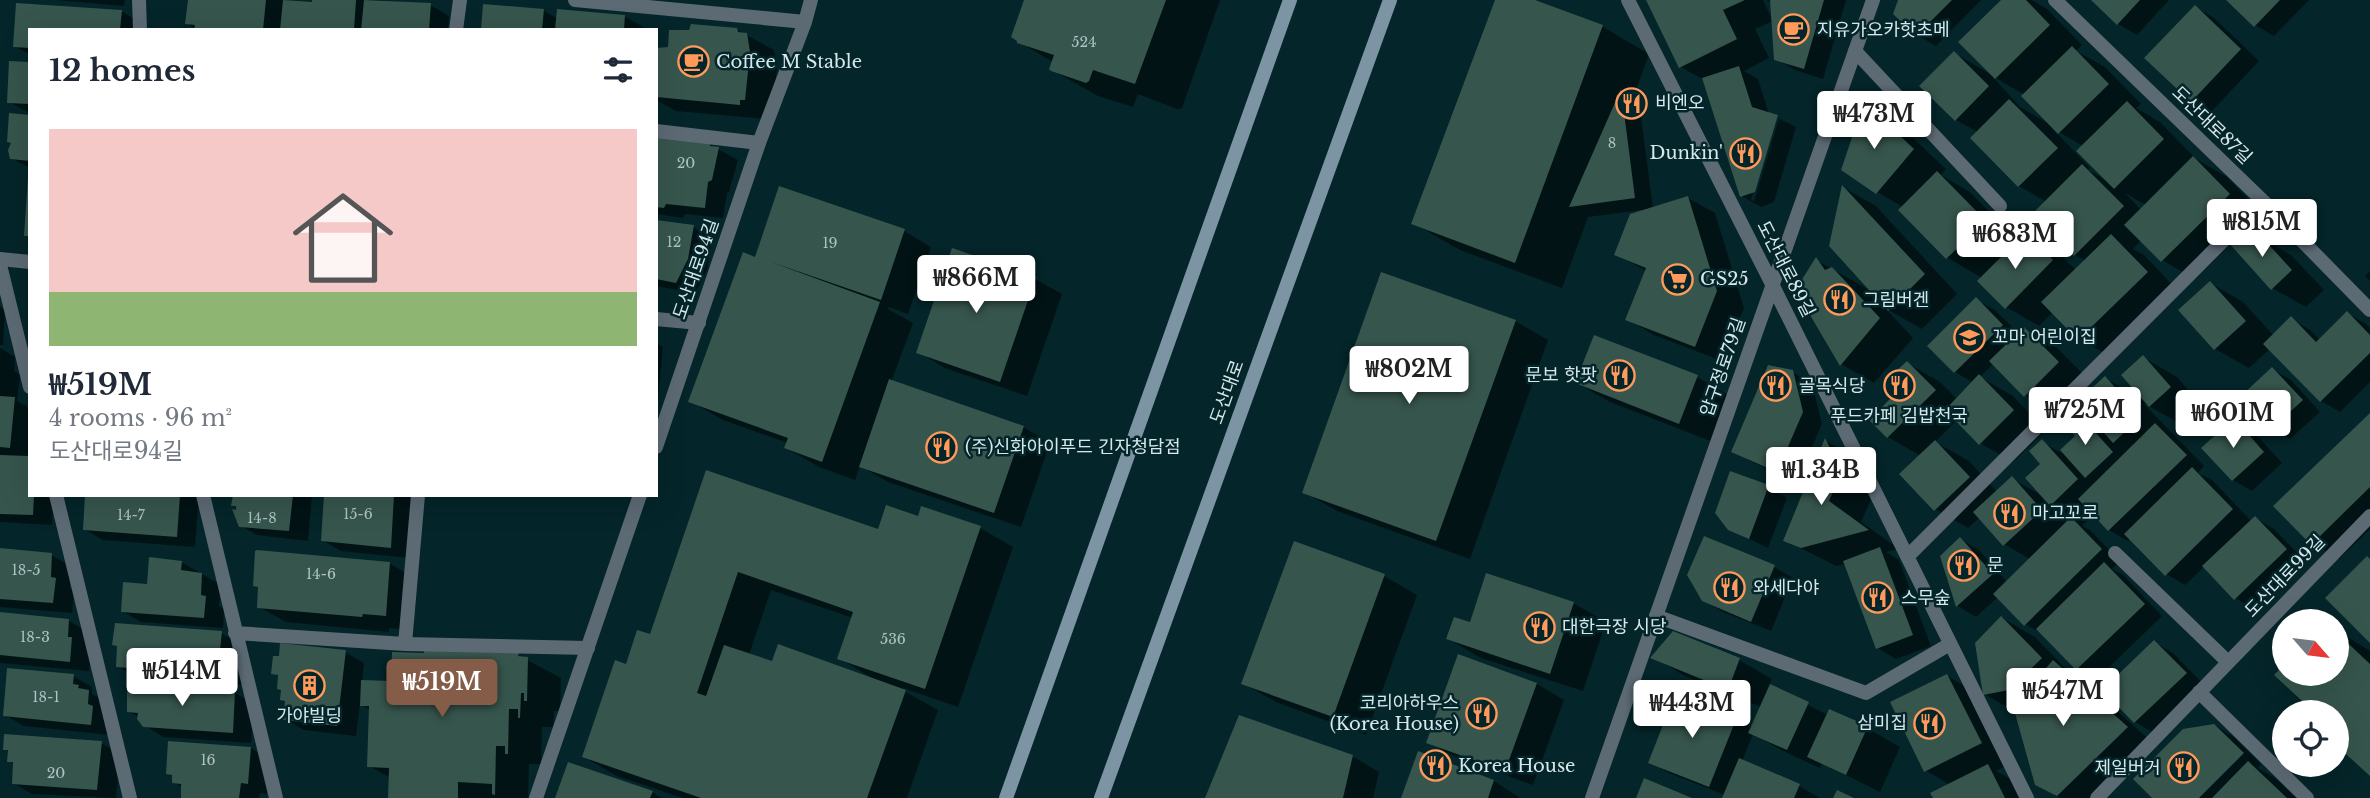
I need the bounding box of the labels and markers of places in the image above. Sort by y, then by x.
cafe icon: 지유가오카핫초메 [1777,13,1811,47]
place label: 지유가오카핫초메 [1817,19,1949,41]
cafe icon: Coffee M Stable [676,45,710,79]
place label: Coffee M Stable [716,51,862,73]
restaurant icon: 비엔오 [1615,86,1649,120]
place label: 비엔오 [1655,92,1705,114]
pin: ₩473M [1825,92,1923,151]
restaurant icon: Dunkin' [1729,136,1763,170]
place label: Dunkin' [1650,142,1723,164]
pin: ₩815M [2213,200,2311,259]
pin: ₩683M [1966,212,2064,271]
pin: ₩866M [927,256,1025,315]
supermarket icon: GS25 [1660,262,1694,296]
place label: GS25 [1700,268,1749,290]
restaurant icon: 그림버겐 [1823,283,1857,317]
place label: 그림버겐 [1863,289,1929,311]
school or university icon: 꼬마 어린이집 [1952,320,1986,354]
place label: 꼬마 어린이집 [1992,326,2097,348]
pin: ₩802M [1360,346,1458,406]
restaurant icon: 문보 핫팟 [1603,358,1637,392]
place label: 문보 핫팟 [1526,364,1597,386]
restaurant icon: 골목식당 [1759,369,1793,403]
restaurant icon: 푸드카페 김밥천국 [1882,369,1916,403]
place label: 골목식당 [1799,375,1865,397]
pin: ₩725M [2036,388,2134,447]
pin: ₩601M [2184,391,2282,450]
place label: 푸드카페 김밥천국 [1830,405,1968,427]
restaurant icon: (주)신화아이푸드 긴자청담점 [925,430,959,464]
place label: (주)신화아이푸드 긴자청담점 [965,436,1181,458]
pin: ₩1.34B [1764,448,1878,507]
restaurant icon: 마고꼬로 [1992,496,2026,530]
place label: 마고꼬로 [2032,502,2098,524]
restaurant icon: 문 [1947,548,1981,582]
place label: 문 [1987,554,2004,576]
restaurant icon: 와세다야 [1713,571,1747,605]
place label: 와세다야 [1753,577,1819,599]
restaurant icon: 스무숲 [1861,581,1895,615]
place label: 스무숲 [1901,587,1951,609]
restaurant icon: 대한극장 시당 [1522,610,1556,644]
place label: 대한극장 시당 [1562,616,1667,638]
pin: ₩514M [133,648,231,708]
pin: ₩519M [393,660,491,719]
pin: ₩547M [2014,668,2112,728]
building icon: 가야빌딩 [292,669,326,703]
pin: ₩443M [1643,680,1741,740]
place label: 코리아하우스 (Korea House) [1330,692,1459,735]
restaurant icon: 코리아하우스 (Korea House) [1465,696,1499,730]
place label: 가야빌딩 [276,705,342,727]
restaurant icon: 삼미집 [1913,706,1947,740]
place label: 삼미집 [1857,712,1907,734]
restaurant icon: Korea House [1418,749,1452,783]
restaurant icon: 제일버거 [2167,751,2201,785]
place label: Korea House [1458,755,1575,777]
place label: 제일버거 [2095,757,2161,779]

